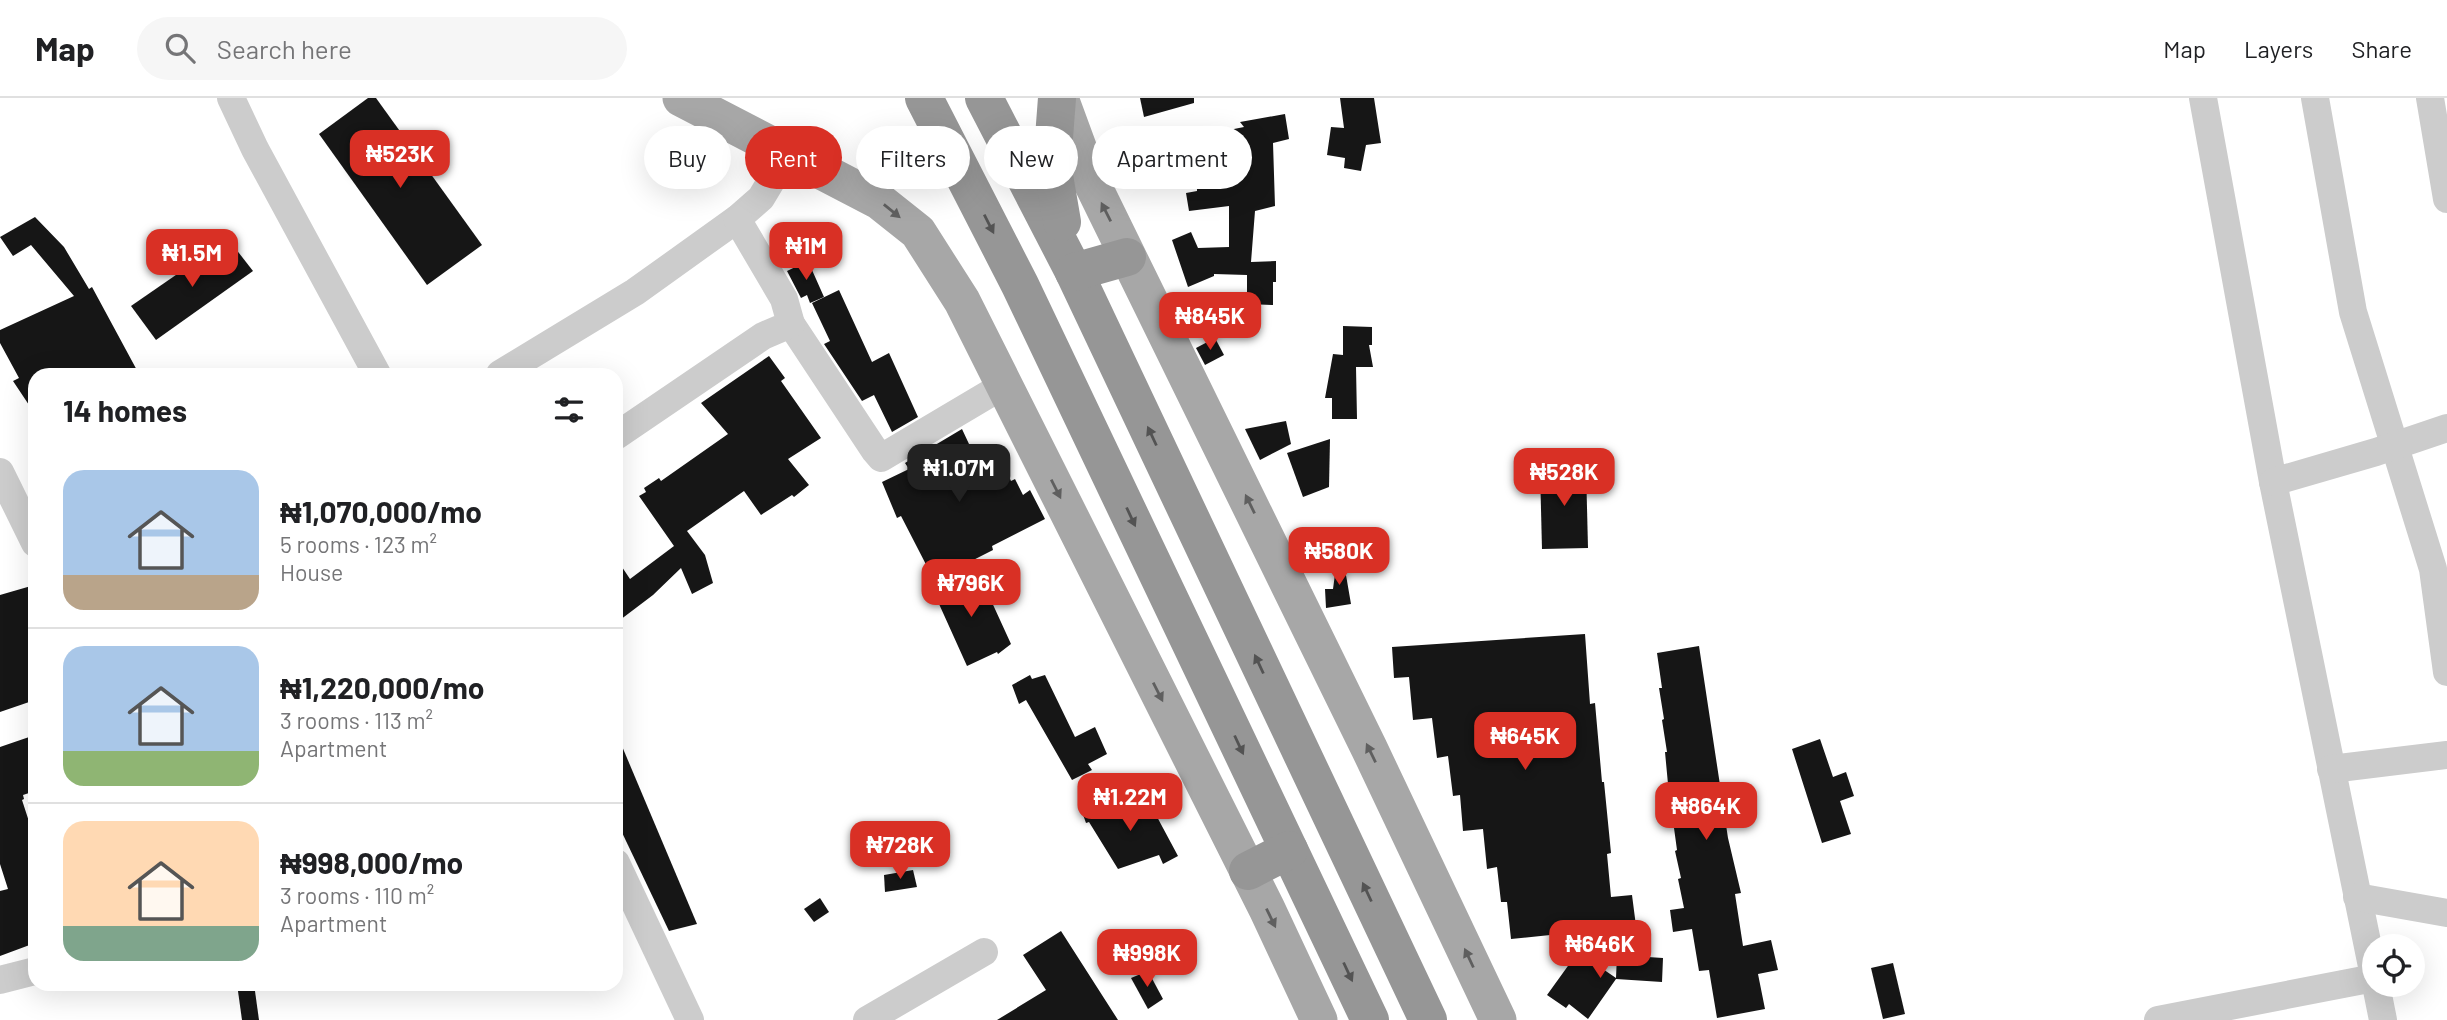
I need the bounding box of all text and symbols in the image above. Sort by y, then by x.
search box [137,17,627,80]
text: Map [35,28,95,68]
icon: search [161,29,199,67]
text: Search here [217,33,352,64]
text: Map [2163,34,2206,63]
text: Layers [2244,34,2313,63]
text: Share [2351,34,2412,63]
chip: Buy [644,126,731,189]
chip: Rent [745,126,842,189]
chip: Filters [856,126,970,189]
chip: New [984,126,1078,189]
chip: Apartment [1092,126,1252,189]
pin: ₦523K [351,130,449,190]
text: ₦523K [366,139,434,167]
one-way arrow [1101,202,1112,222]
one-way arrow [883,203,900,218]
one-way arrow [983,214,995,234]
pin: ₦1M [772,222,840,282]
pin: ₦1.5M [143,230,241,289]
text: ₦1M [785,231,827,259]
text: ₦1.5M [162,238,222,266]
pin: ₦845K [1161,292,1259,352]
text: ₦845K [1175,301,1245,329]
icon: filters [550,391,588,429]
text: 14 homes [63,392,187,428]
one-way arrow [1146,426,1158,446]
pin: ₦1.07M [902,444,1016,504]
pin: ₦528K [1515,448,1613,508]
text: ₦1.07M [923,453,995,481]
text: ₦528K [1530,457,1598,485]
one-way arrow [1051,479,1062,499]
text: ₦1,070,000/mo [280,493,482,529]
one-way arrow [1244,494,1256,514]
icon: home [119,498,203,582]
one-way arrow [1125,507,1137,527]
pin: ₦580K [1290,528,1388,587]
text: 5 rooms · 123 m² [280,530,437,558]
text: ₦580K [1305,536,1373,564]
text: House [280,558,343,586]
pin: ₦796K [922,560,1020,619]
text: ₦796K [938,568,1004,596]
one-way arrow [1254,654,1265,674]
text: ₦1,220,000/mo [280,669,484,705]
icon: home [119,674,203,758]
one-way arrow [1153,682,1164,702]
text: 3 rooms · 113 m² [280,706,433,734]
pin: ₦645K [1476,712,1574,772]
text: ₦645K [1490,721,1560,749]
text: Apartment [280,734,387,762]
one-way arrow [1234,734,1245,755]
one-way arrow [1365,743,1377,763]
pin: ₦1.22M [1073,774,1187,833]
text: ₦1.22M [1093,782,1167,810]
pin: ₦864K [1657,782,1755,842]
text: ₦864K [1671,791,1741,819]
pin: ₦728K [851,822,949,881]
text: ₦728K [866,830,934,858]
text: ₦998,000/mo [280,844,463,880]
icon: home [119,849,203,933]
text: 3 rooms · 110 m² [280,881,434,909]
one-way arrow [1361,882,1373,902]
one-way arrow [1265,908,1276,928]
text: Apartment [280,909,387,937]
pin: ₦646K [1551,920,1649,980]
text: ₦646K [1565,929,1635,957]
pin: ₦998K [1098,930,1196,989]
map controls [2362,934,2425,997]
button: locate [2362,934,2425,997]
text: ₦998K [1113,938,1181,966]
one-way arrow [1463,948,1474,968]
one-way arrow [1342,962,1353,982]

